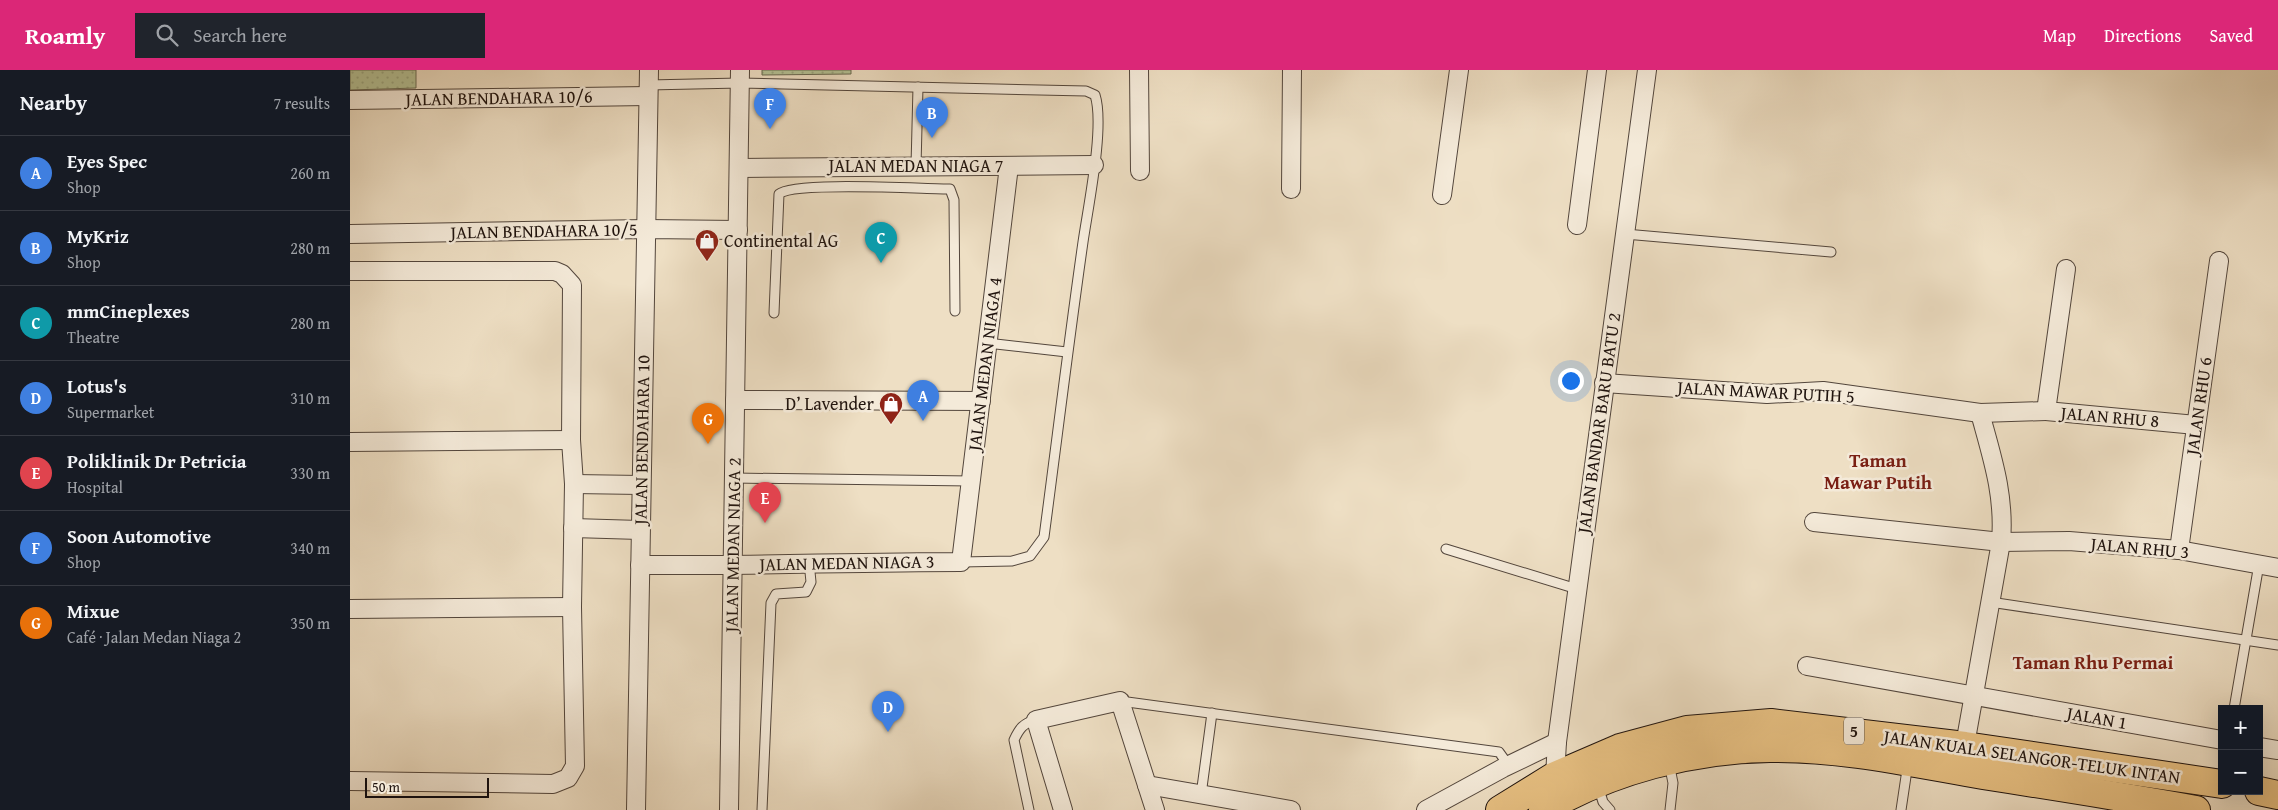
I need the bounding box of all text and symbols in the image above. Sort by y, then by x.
search box [135,13,485,58]
text: Roamly [25,18,105,53]
icon: search [153,21,181,49]
text: Search here [193,21,287,49]
text: Map [2043,22,2076,49]
text: Directions [2104,22,2181,49]
text: Saved [2209,22,2253,49]
street label: JALAN BENDAHARA 10/6 [403,82,593,113]
text: Nearby [20,87,87,118]
pin: F [754,88,786,129]
text: 7 results [273,91,330,115]
pin: B [916,97,948,138]
text: Eyes Spec [67,147,147,175]
street label: JALAN MEDAN NIAGA 7 [826,152,1004,179]
text: A [31,161,41,185]
text: 260 m [290,161,330,185]
text: Shop [67,175,101,199]
street label: JALAN BENDAHARA 10/5 [448,215,638,246]
text: MyKriz [67,222,129,250]
pin: C [865,222,897,263]
place label: Continental AG [724,227,839,254]
shop icon: Continental AG [694,228,720,262]
text: B [31,236,41,260]
text: 280 m [290,236,330,260]
text: Shop [67,250,101,274]
street label: JALAN MEDAN NIAGA 4 [960,275,1009,454]
text: mmCineplexes [67,297,190,325]
text: C [31,311,41,335]
text: 280 m [290,311,330,335]
street label: JALAN BANDAR BARU BATU 2 [1569,311,1627,537]
text: Theatre [67,325,120,349]
street label: JALAN BENDAHARA 10 [626,355,656,527]
street label: JALAN RHU 6 [2178,355,2219,459]
your location [1558,368,1584,394]
text: Lotus's [67,372,127,400]
street label: JALAN MAWAR PUTIH 5 [1675,373,1855,410]
pin: A [907,380,939,421]
text: D [31,386,41,410]
text: 310 m [290,386,330,410]
place label: D’ Lavender [785,390,875,417]
shop icon: D’ Lavender [878,391,904,425]
street label: JALAN RHU 8 [2058,399,2160,434]
text: Supermarket [67,400,154,424]
pin: G [692,403,724,444]
district label: Taman Mawar Putih [1824,446,1933,496]
text: Poliklinik Dr Petricia [67,447,247,475]
street label: JALAN MEDAN NIAGA 2 [717,457,748,635]
text: E [32,461,40,485]
text: 330 m [290,461,330,485]
text: Hospital [67,475,123,499]
pin: E [749,482,781,523]
text: Soon Automotive [67,522,211,550]
street label: JALAN RHU 3 [2088,530,2190,565]
text: F [32,536,40,560]
text: 340 m [290,536,330,560]
street label: JALAN MEDAN NIAGA 3 [757,547,935,578]
text: Shop [67,550,101,574]
text: Mixue [67,597,119,625]
text: G [31,611,41,635]
text: 350 m [290,611,330,635]
text: Café · Jalan Medan Niaga 2 [67,625,241,649]
district label: Taman Rhu Permai [2013,648,2173,676]
pin: D [872,691,904,732]
street label: JALAN 1 [2063,699,2129,736]
map controls [2218,705,2263,795]
button: + [2218,705,2263,750]
road number: 5 [1844,718,1864,744]
street label: JALAN KUALA SELANGOR-TELUK INTAN [1880,722,2182,791]
button: − [2218,750,2263,795]
scale bar [365,775,489,798]
text: 50 m [372,777,400,797]

